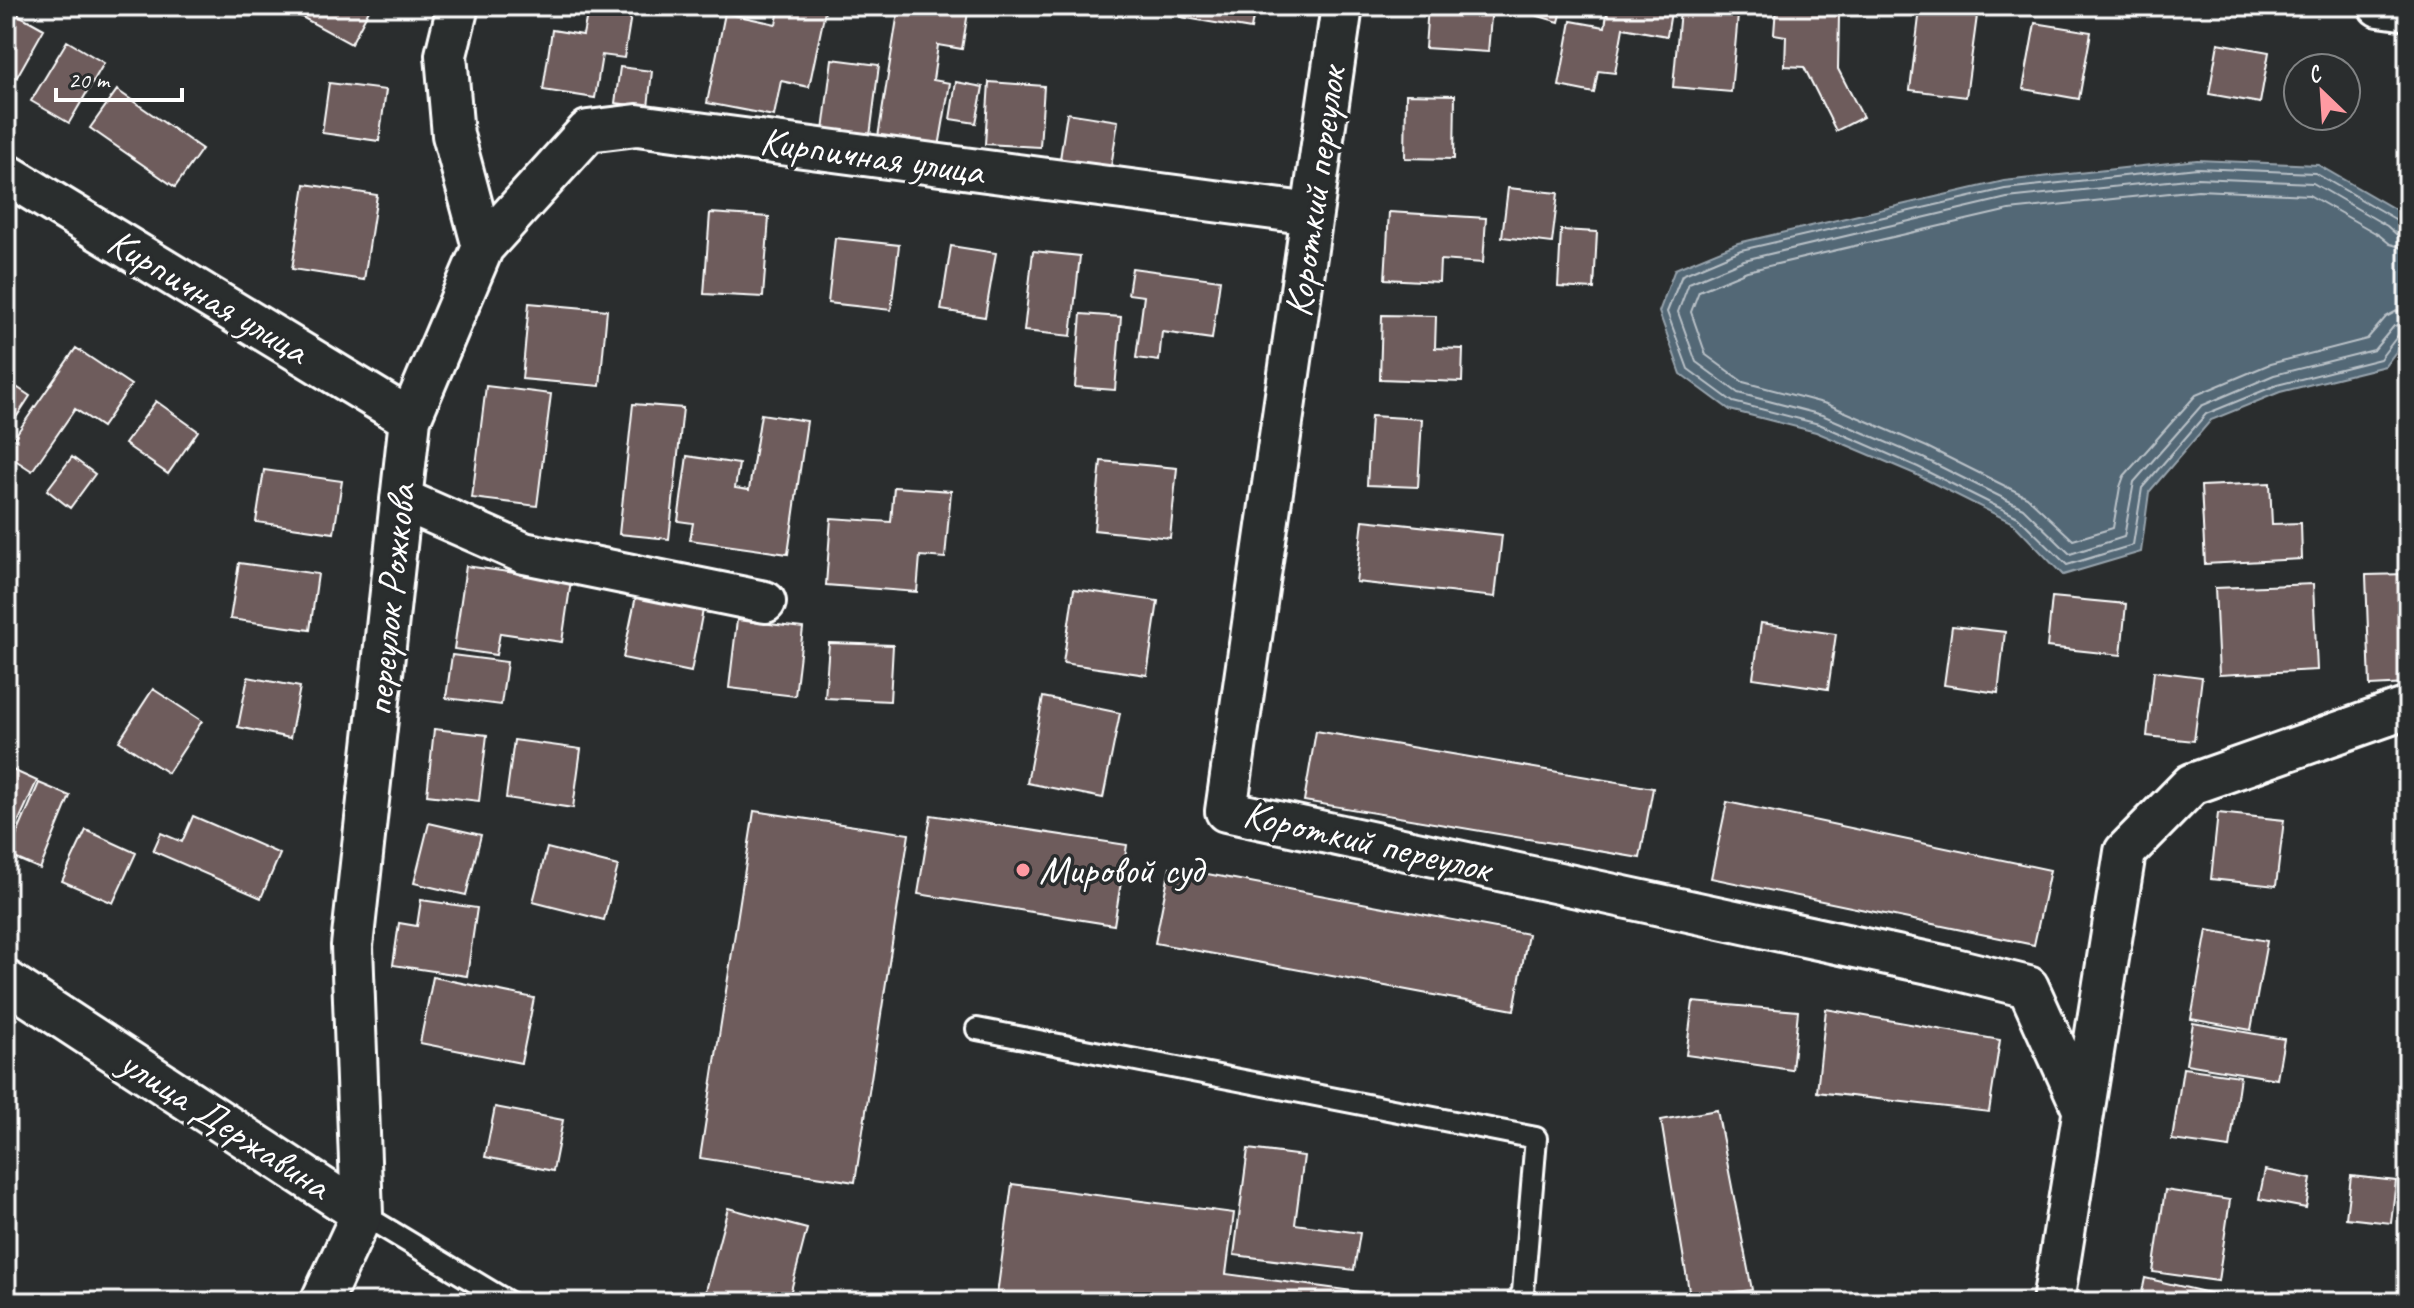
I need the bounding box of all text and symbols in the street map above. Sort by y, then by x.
scale bar [56,52,182,102]
north arrow [2282,52,2362,132]
text: С [2303,58,2328,90]
street label: Короткий переулок [1273,61,1358,320]
text: 20 m [68,65,111,95]
street label: Кирпичная улица [757,116,989,197]
street label: Кирпичная улица [99,217,319,377]
street label: переулок Рожкова [353,479,427,718]
street label: Короткий переулок [1239,788,1498,894]
place label: Мировой суд [1039,845,1206,895]
marker: Мировой суд [1014,861,1032,879]
street label: улица Державина [109,1036,342,1212]

